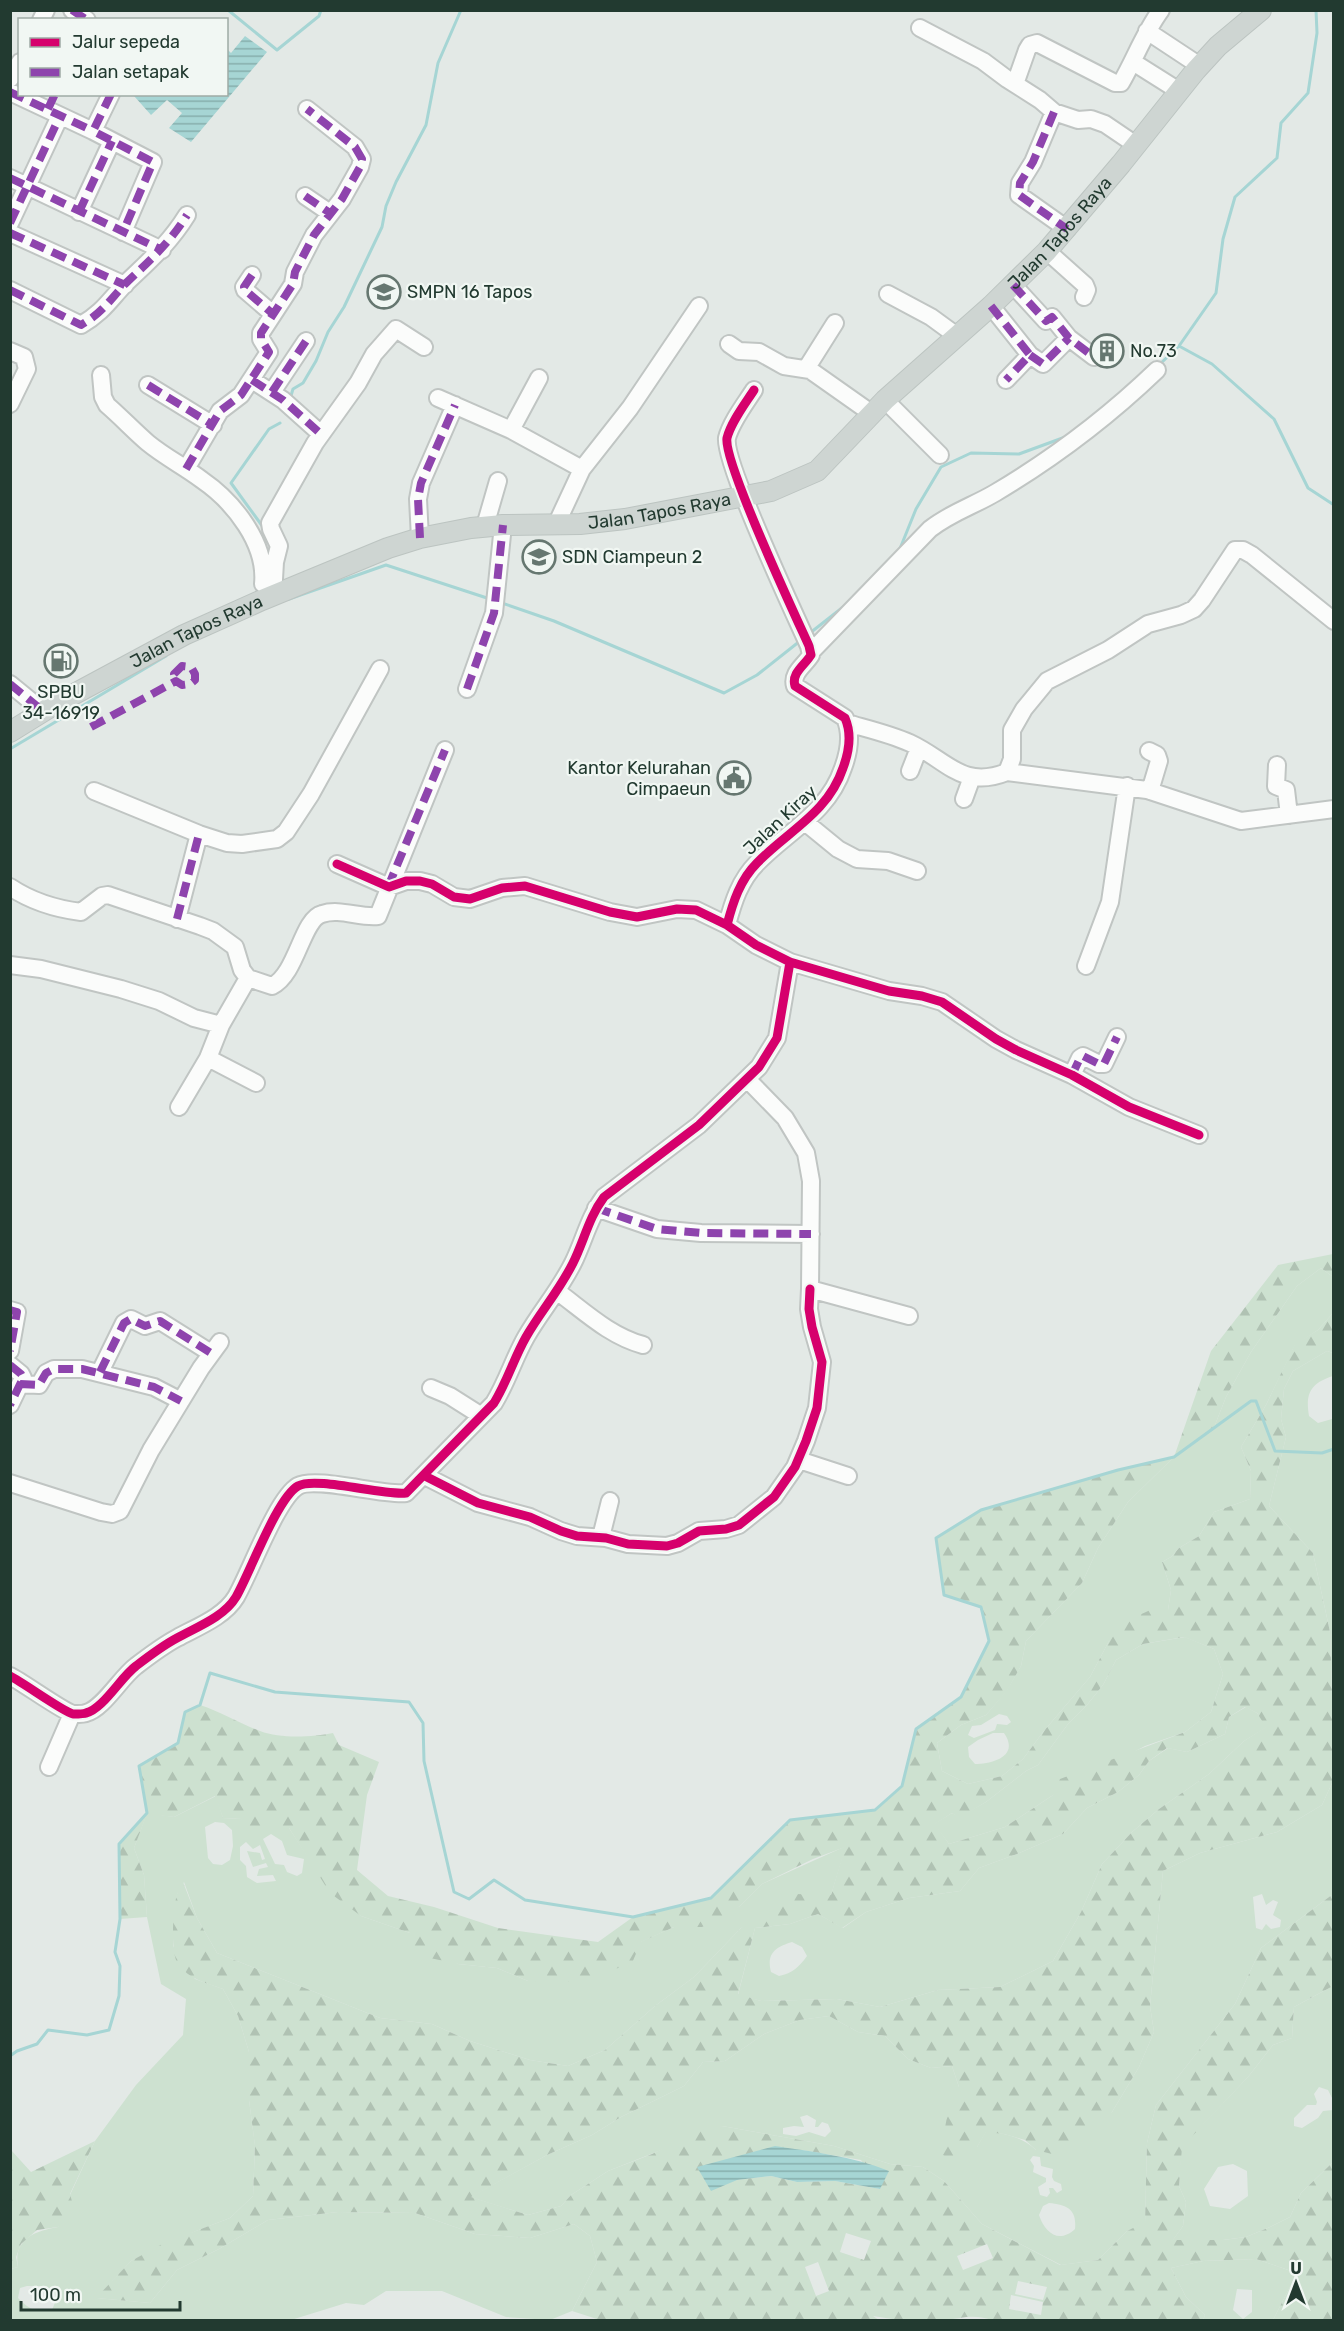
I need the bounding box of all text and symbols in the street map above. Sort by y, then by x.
legend [18,18,228,96]
text: Jalur sepeda [72,31,180,53]
text: Jalan setapak [72,61,190,83]
street label: Jalan Tapos Raya [1003,172,1116,294]
school or university icon: SMPN 16 Tapos [366,274,402,310]
place label: SMPN 16 Tapos [407,281,532,303]
building icon: No.73 [1089,333,1125,369]
place label: No.73 [1130,340,1177,362]
street label: Jalan Tapos Raya [587,488,733,534]
school or university icon: SDN Ciampeun 2 [521,539,557,575]
place label: SDN Ciampeun 2 [562,546,702,568]
street label: Jalan Tapos Raya [126,590,266,673]
fuel station icon: SPBU 34-16919 [43,643,79,679]
place label: SPBU 34-16919 [22,681,100,724]
place label: Kantor Kelurahan Cimpaeun [567,757,711,800]
public building icon: Kantor Kelurahan Cimpaeun [716,760,752,796]
street label: Jalan Kiray [739,780,821,860]
north arrow [1266,2253,1326,2313]
text: U [1290,2259,1302,2278]
scale bar [21,2274,180,2312]
text: 100 m [30,2284,81,2306]

